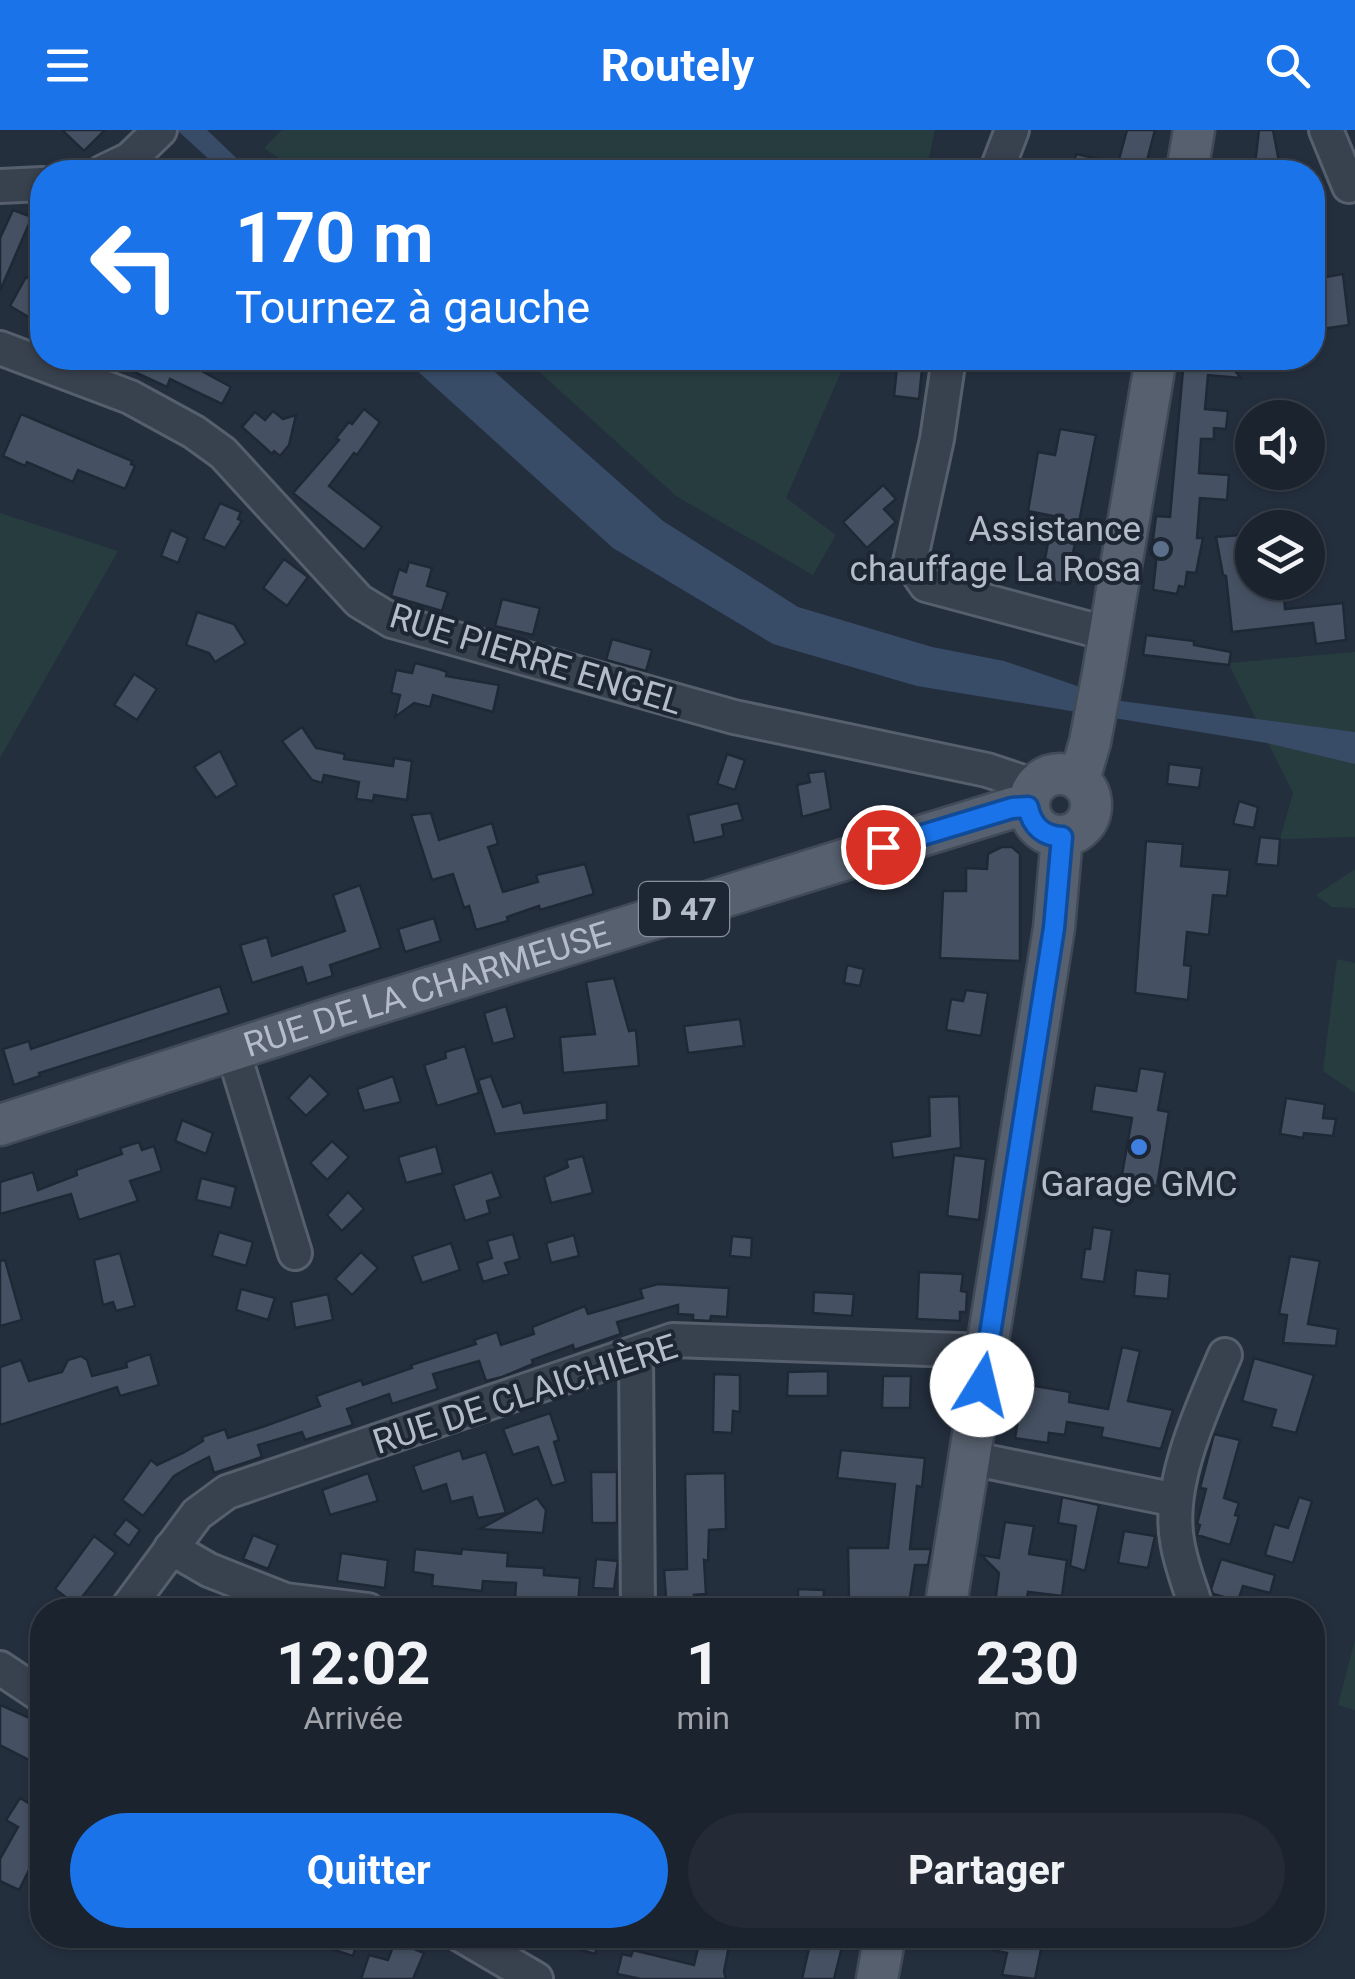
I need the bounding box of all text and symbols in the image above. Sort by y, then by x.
icon: menu [40,38,95,93]
icon: search [1260,38,1315,93]
text: Routely [601,39,754,92]
text: 170 m [235,197,434,279]
icon: left [70,200,200,330]
text: Tournez à gauche [235,281,590,334]
map controls [1235,400,1325,600]
button: sound [1235,400,1325,490]
place label: Assistance chauffage La Rosa [850,509,1141,590]
button: layers [1235,510,1325,600]
marker: Assistance chauffage La Rosa [1150,538,1172,560]
street label: RUE PIERRE ENGEL [385,596,687,723]
pin [841,805,926,890]
icon: arrive [856,820,911,875]
road number: D 47 [639,882,729,936]
street label: RUE DE LA CHARMEUSE [239,913,615,1066]
marker: Garage GMC [1128,1136,1150,1158]
place label: Garage GMC [1040,1164,1238,1205]
street label: RUE DE CLAICHIÈRE [368,1326,682,1463]
position arrow [930,1333,1034,1437]
text: 12:02 [276,1628,431,1699]
text: 1 [686,1628,720,1699]
text: 230 [976,1628,1079,1699]
text: Arrivée [303,1699,403,1737]
text: min [676,1699,730,1737]
text: m [1013,1699,1041,1737]
button: Quitter [70,1813,668,1928]
button: Partager [688,1813,1285,1928]

